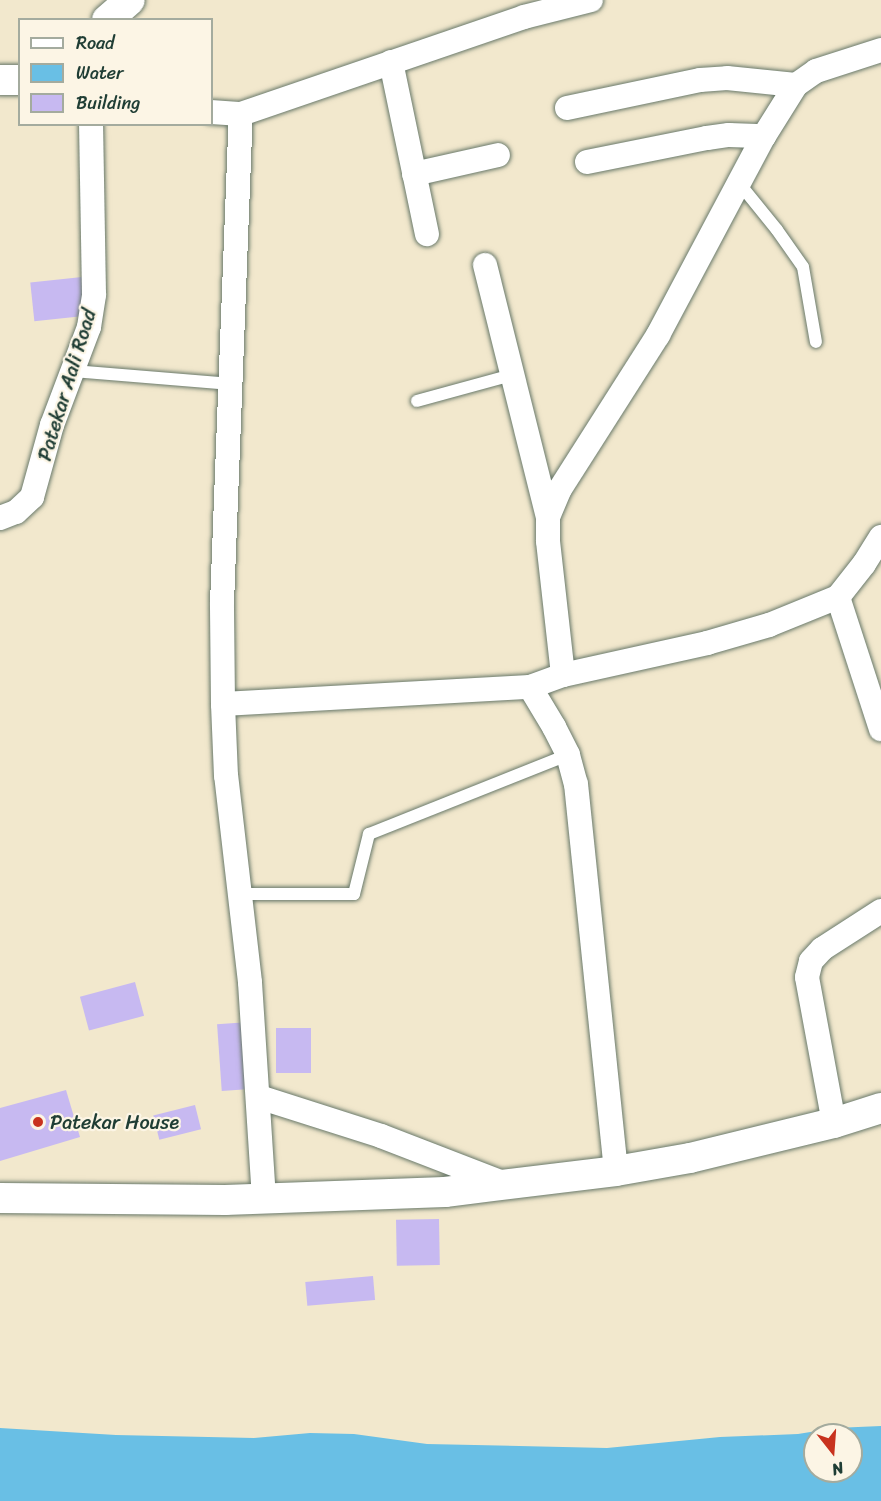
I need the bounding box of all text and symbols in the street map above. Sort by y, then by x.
legend [18,18,213,126]
text: Road [76,27,115,59]
text: Water [76,57,123,89]
text: Building [76,87,140,119]
street label: Patekar Aali Road [32,306,102,464]
place label: Patekar House [50,1110,179,1134]
marker: Patekar House [31,1115,45,1129]
north arrow [803,1423,863,1483]
text: N [828,1453,847,1484]

